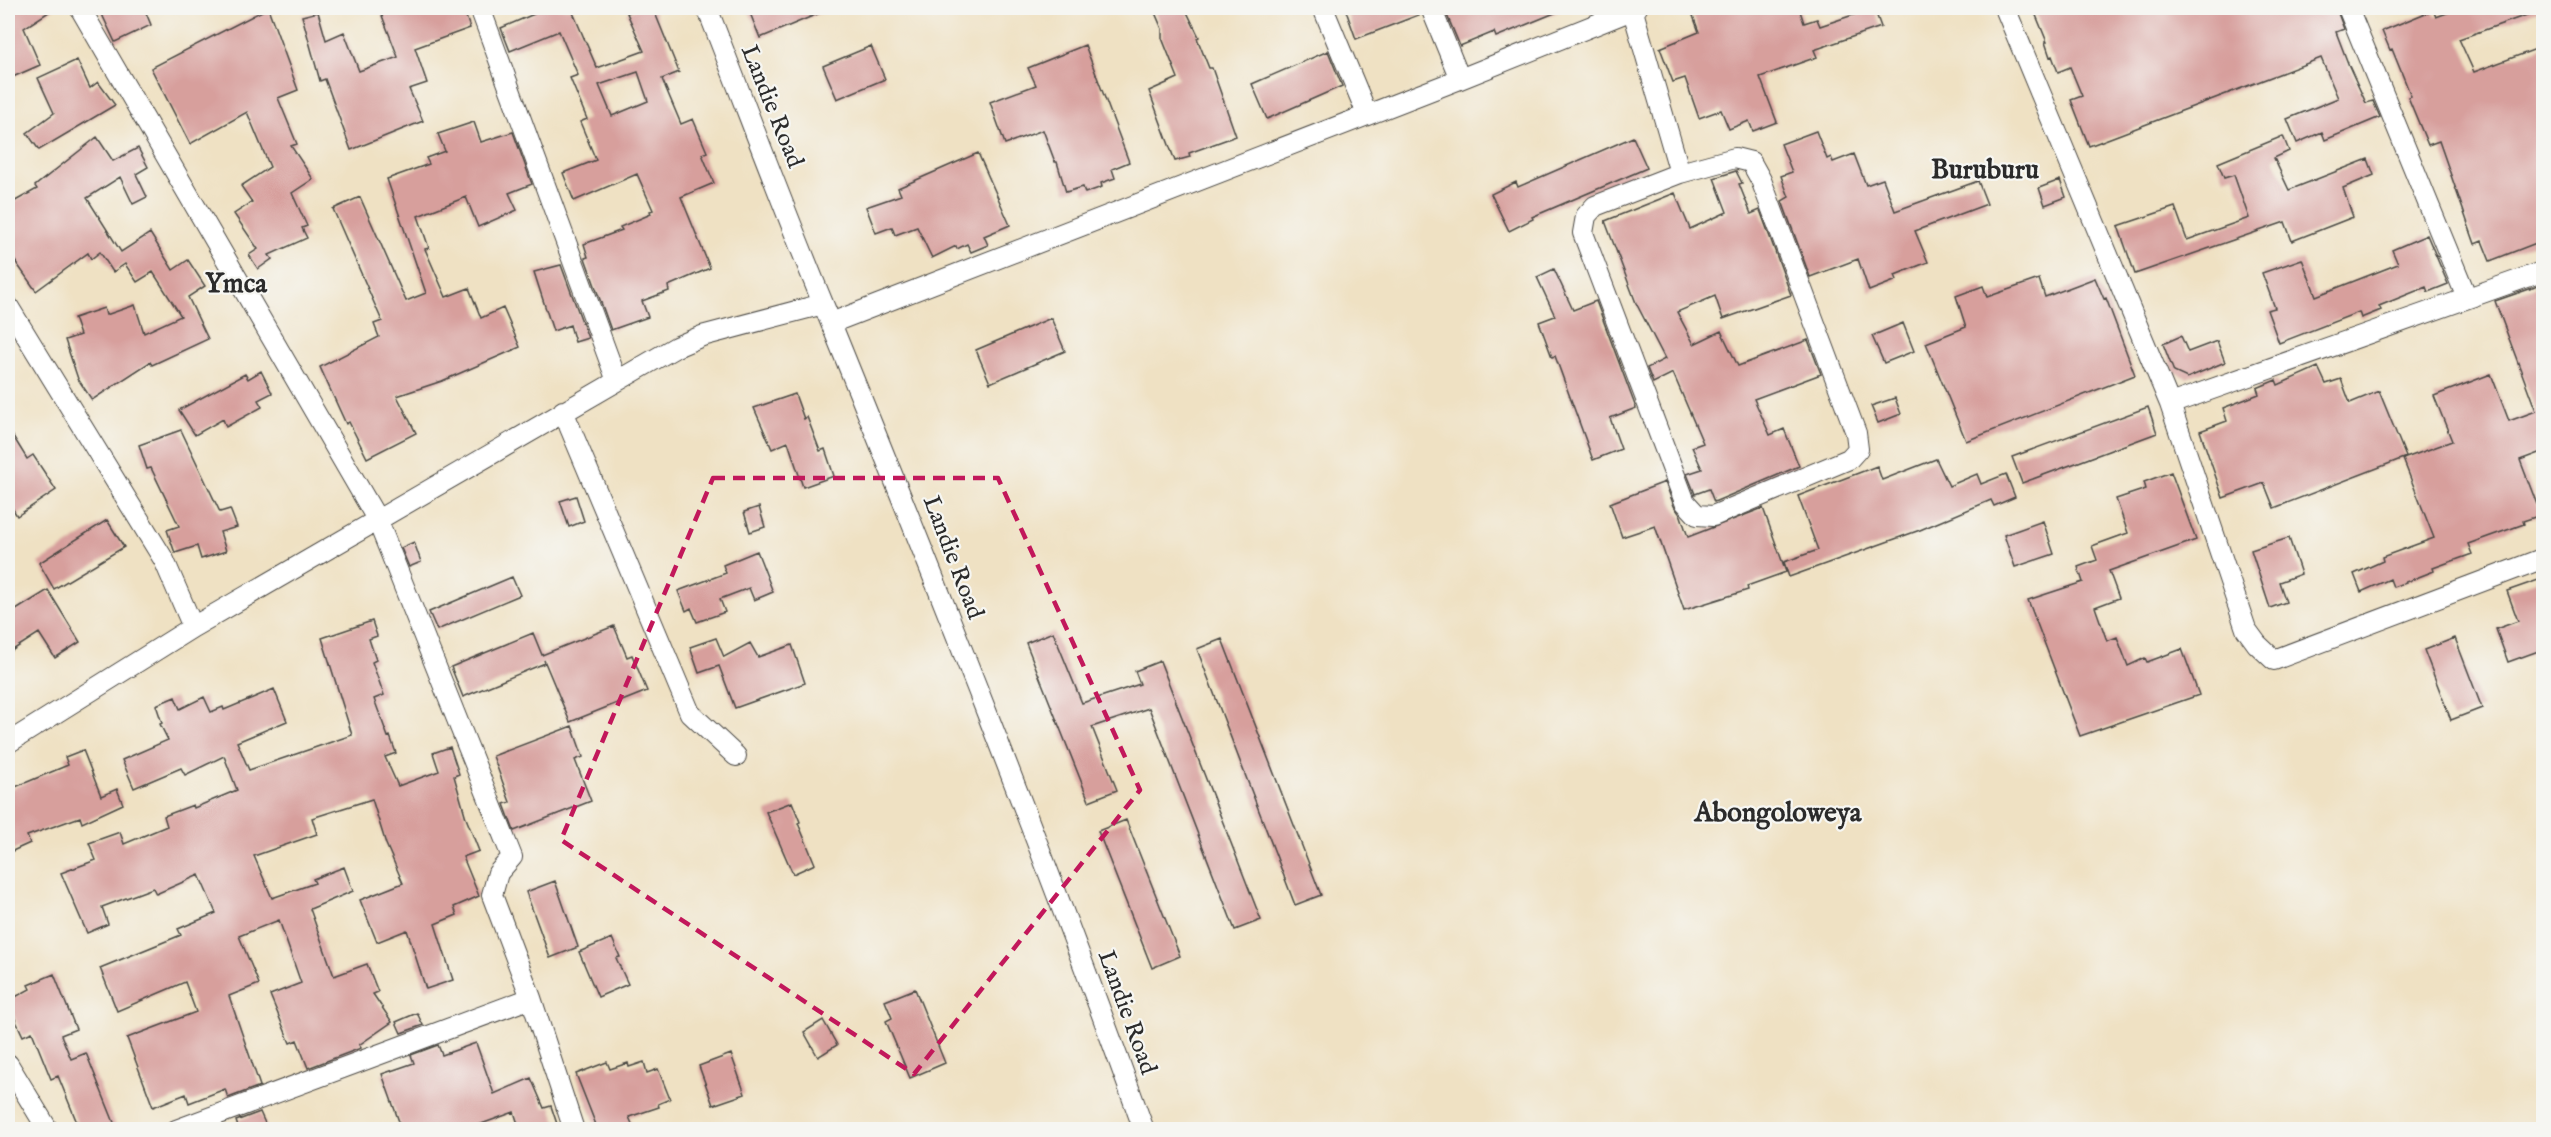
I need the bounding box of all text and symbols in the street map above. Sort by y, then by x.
street label: Landie Road [733,41,810,173]
district label: Buruburu [1931,154,2039,188]
district label: Ymca [205,268,268,302]
street label: Landie Road [915,491,990,624]
district label: Abongoloweya [1694,797,1863,831]
street label: Landie Road [1090,946,1163,1079]

